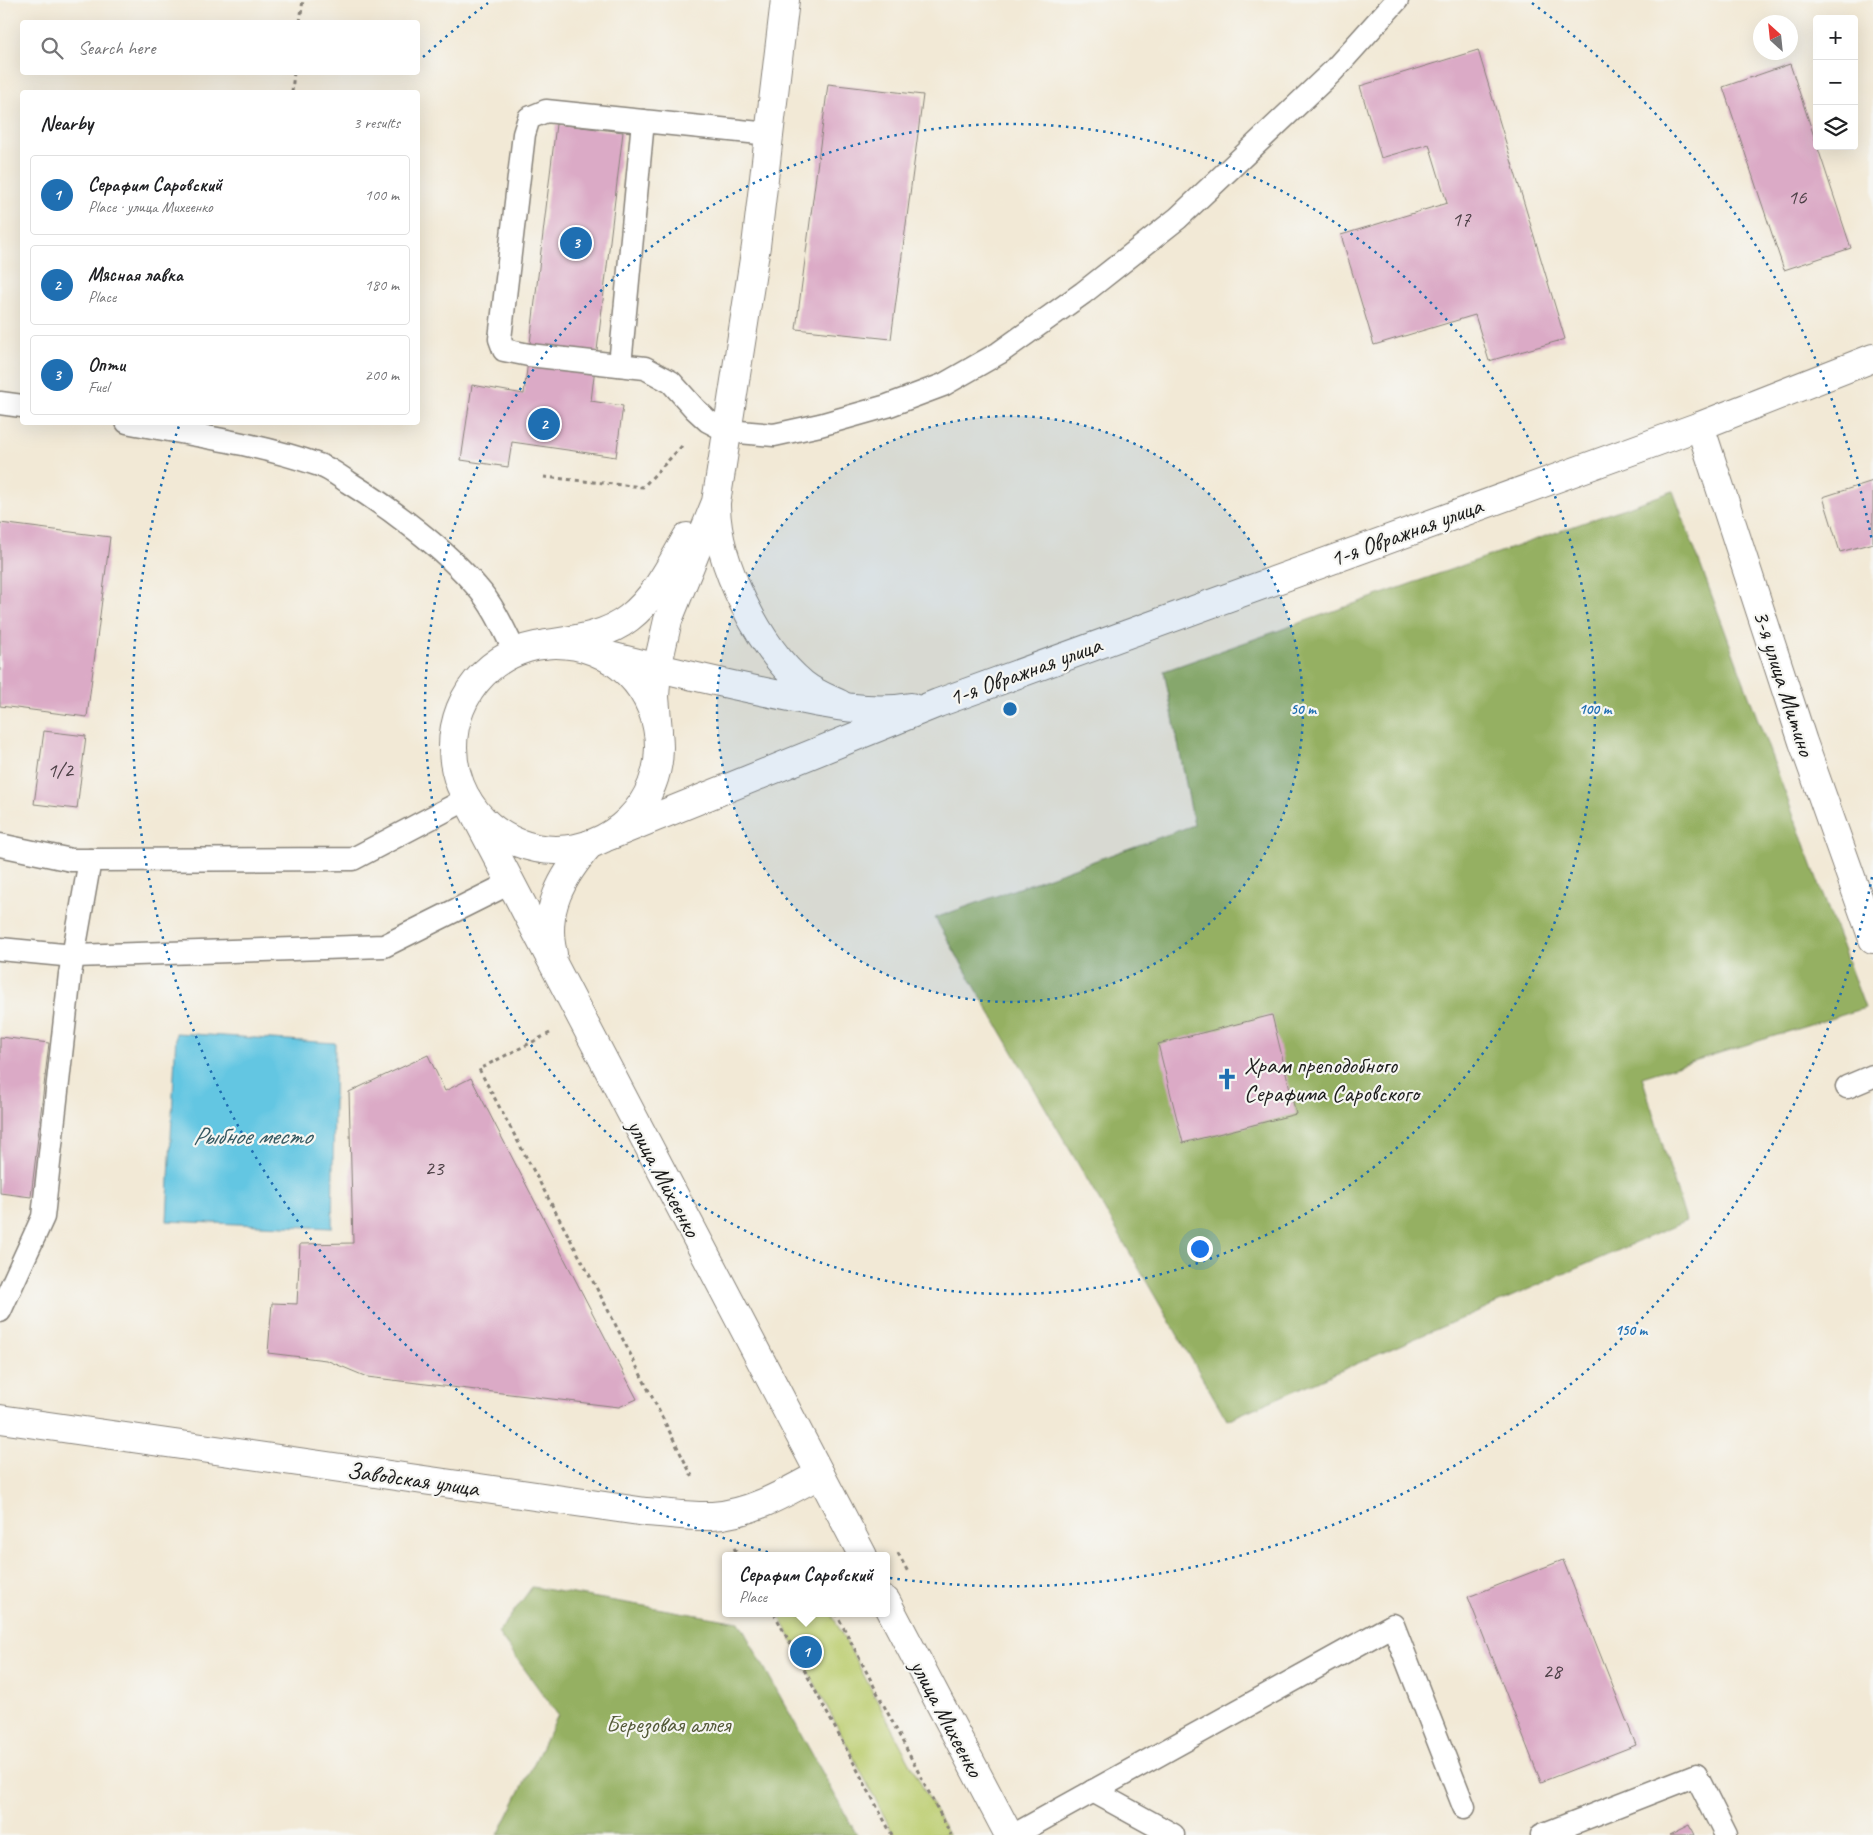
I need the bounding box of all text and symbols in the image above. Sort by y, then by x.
north arrow [1753,15,1798,60]
map controls [1813,15,1858,150]
button: + [1813,15,1858,60]
search box [20,20,420,75]
icon: search [38,34,66,62]
text: Search here [78,36,155,60]
button: − [1813,60,1858,105]
button: layers [1813,105,1858,150]
text: Nearby [40,110,93,136]
text: 3 results [353,113,400,133]
text: Серафим Саровский [88,173,222,197]
house number: 16 [1788,184,1807,210]
text: 1 [53,185,61,205]
text: 100 m [365,185,399,205]
text: Place · улица Михеенко [88,197,213,217]
house number: 17 [1452,206,1472,232]
pin: 3 [560,224,592,262]
text: Мясная лавка [88,263,183,287]
text: 2 [53,275,61,295]
text: 180 m [365,275,399,295]
text: Place [88,287,116,307]
text: Опти [88,353,125,377]
text: 3 [53,365,61,385]
text: 200 m [365,365,399,385]
text: Fuel [88,377,109,397]
pin: 2 [528,405,560,443]
street label: 1-я Овражная улица [1326,490,1488,573]
street label: 3-я улица Митино [1746,606,1822,761]
street label: 1-я Овражная улица [945,629,1107,712]
centre of rings [1001,700,1019,718]
text: 50 m [1290,700,1317,719]
text: 100 m [1579,700,1613,719]
house number: 1/2 [47,757,74,783]
place label: Храм преподобного Серафима Саровского [1244,1050,1421,1108]
church icon: Храм преподобного Серафима Саровского [1214,1066,1240,1092]
street label: улица Михеенко [620,1112,708,1243]
water label: Рыбное место [193,1120,314,1152]
house number: 23 [425,1155,445,1181]
your location [1187,1236,1213,1262]
text: 150 m [1615,1321,1649,1340]
street label: Заводская улица [345,1455,482,1503]
popup [722,1552,890,1617]
text: Серафим Саровский [739,1563,873,1587]
text: Place [739,1587,767,1607]
pin: 1 [790,1633,822,1671]
street label: улица Михеенко [903,1652,991,1783]
house number: 28 [1543,1658,1564,1684]
park label: Березовая аллея [606,1709,732,1739]

